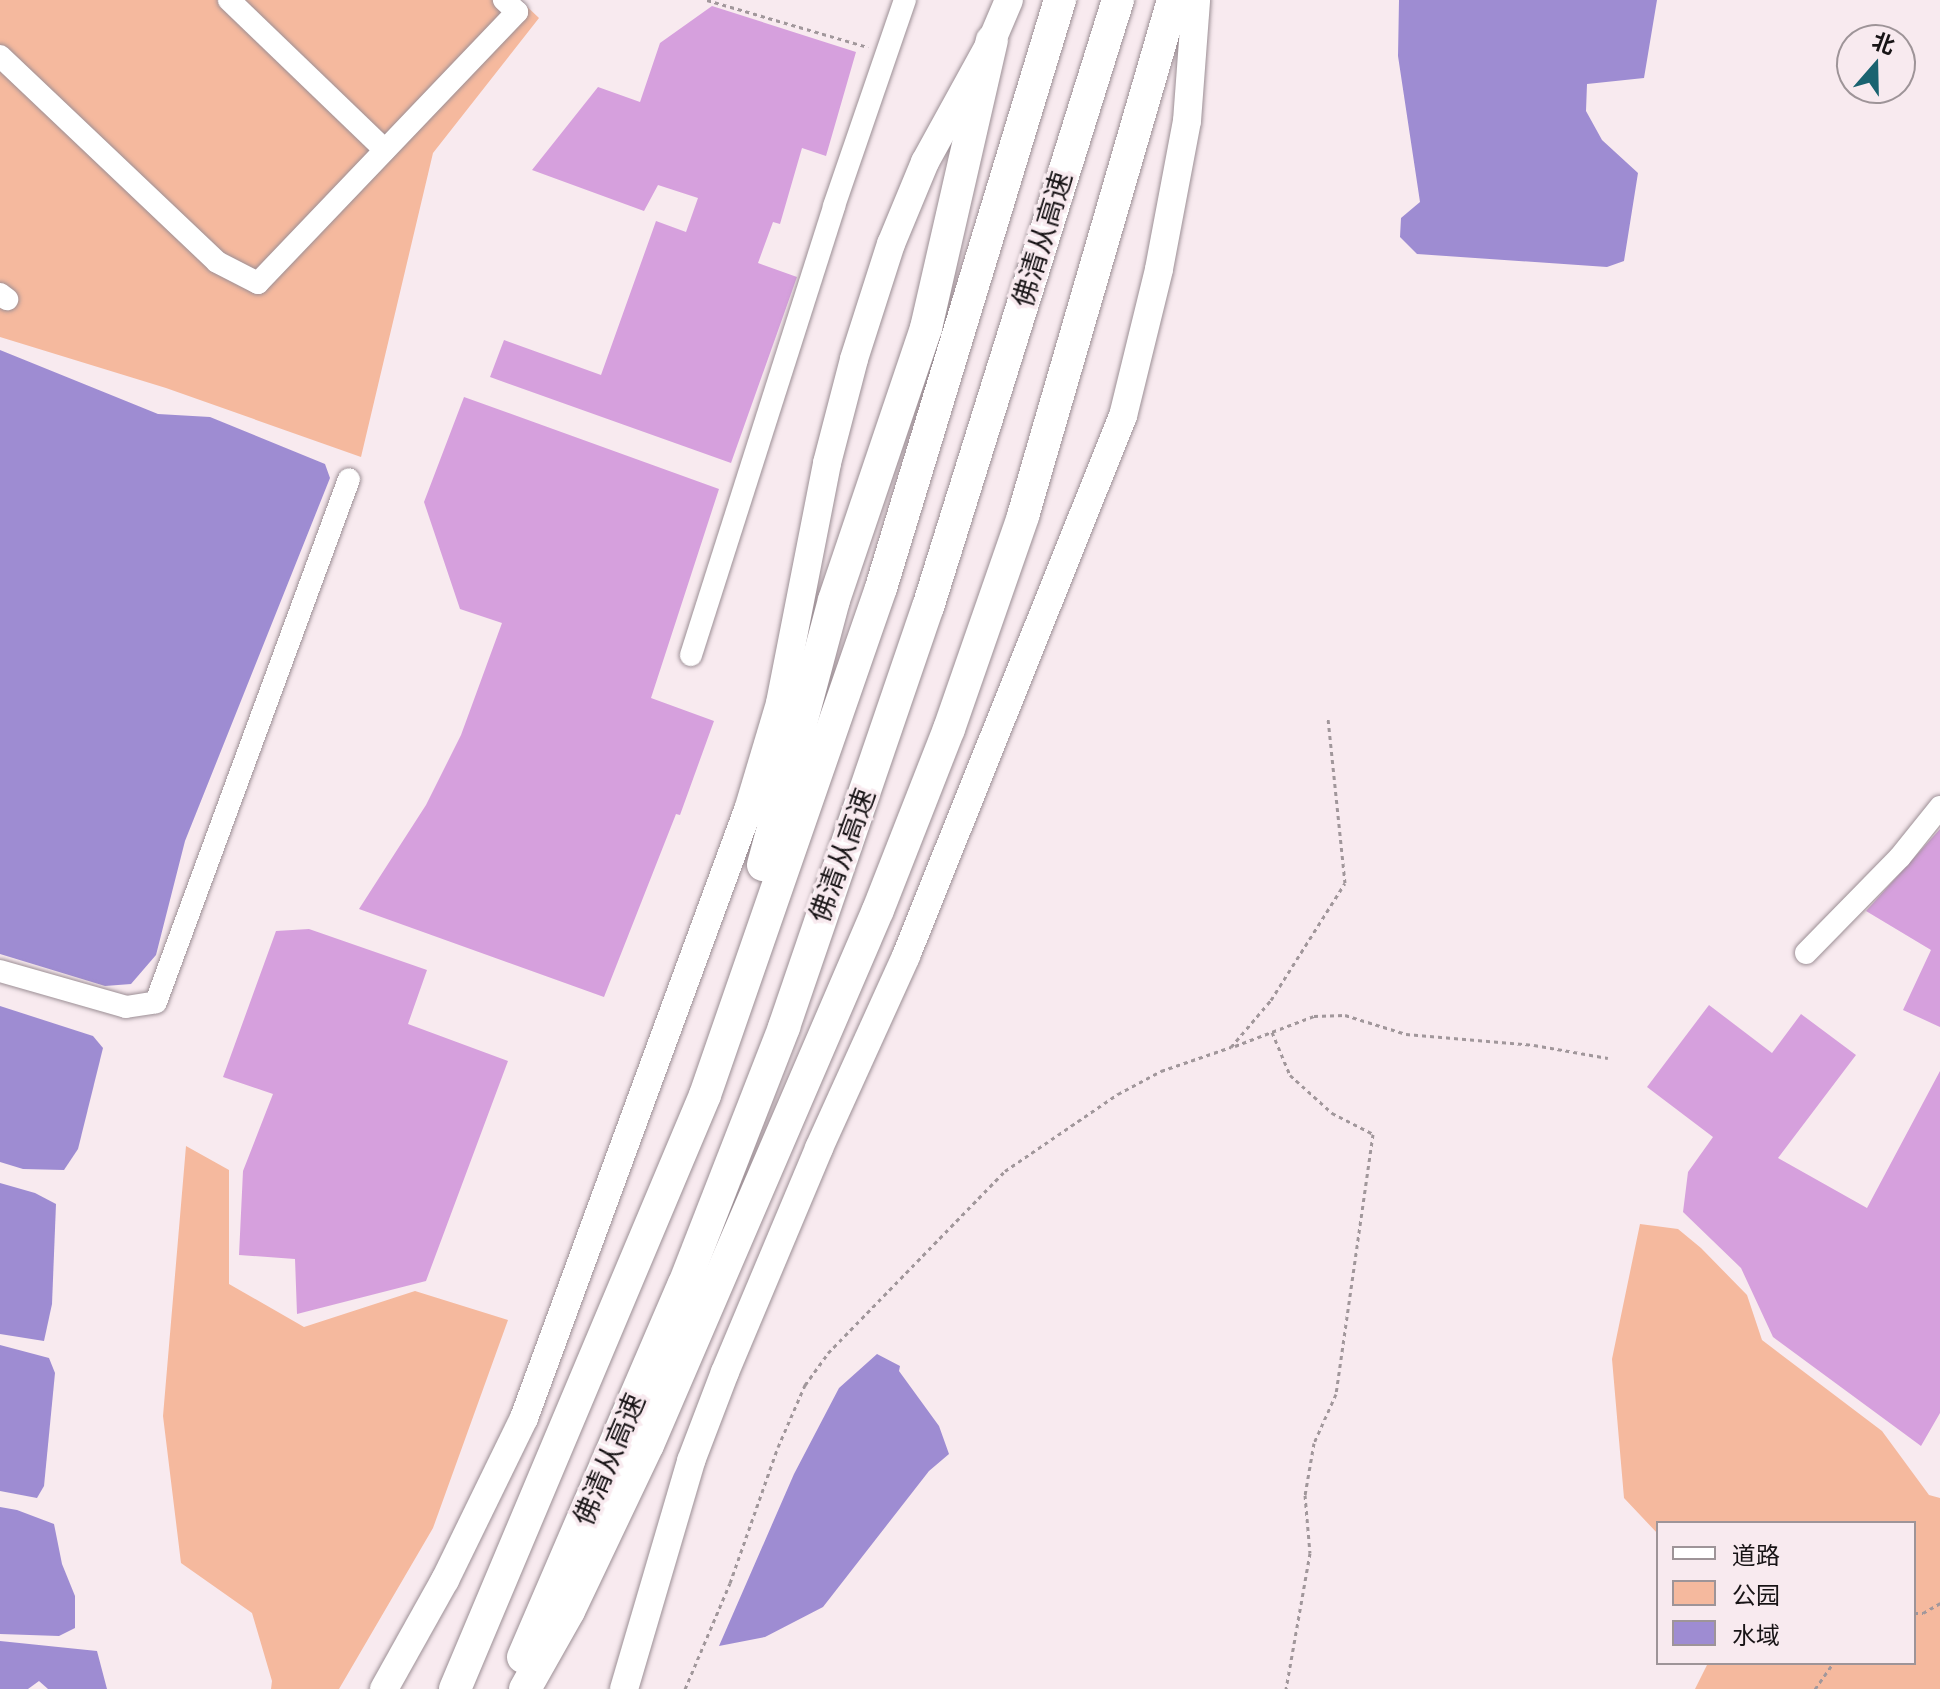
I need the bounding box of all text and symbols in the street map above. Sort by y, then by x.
north arrow [1836,24,1916,104]
text: 北 [1868,25,1899,60]
street label: 佛清从高速 [1005,167,1079,311]
street label: 佛清从高速 [802,783,882,927]
street label: 佛清从高速 [566,1388,652,1530]
legend [1656,1521,1916,1665]
text: 道路 [1732,1539,1780,1571]
text: 公园 [1732,1579,1780,1611]
text: 水域 [1732,1619,1780,1651]

